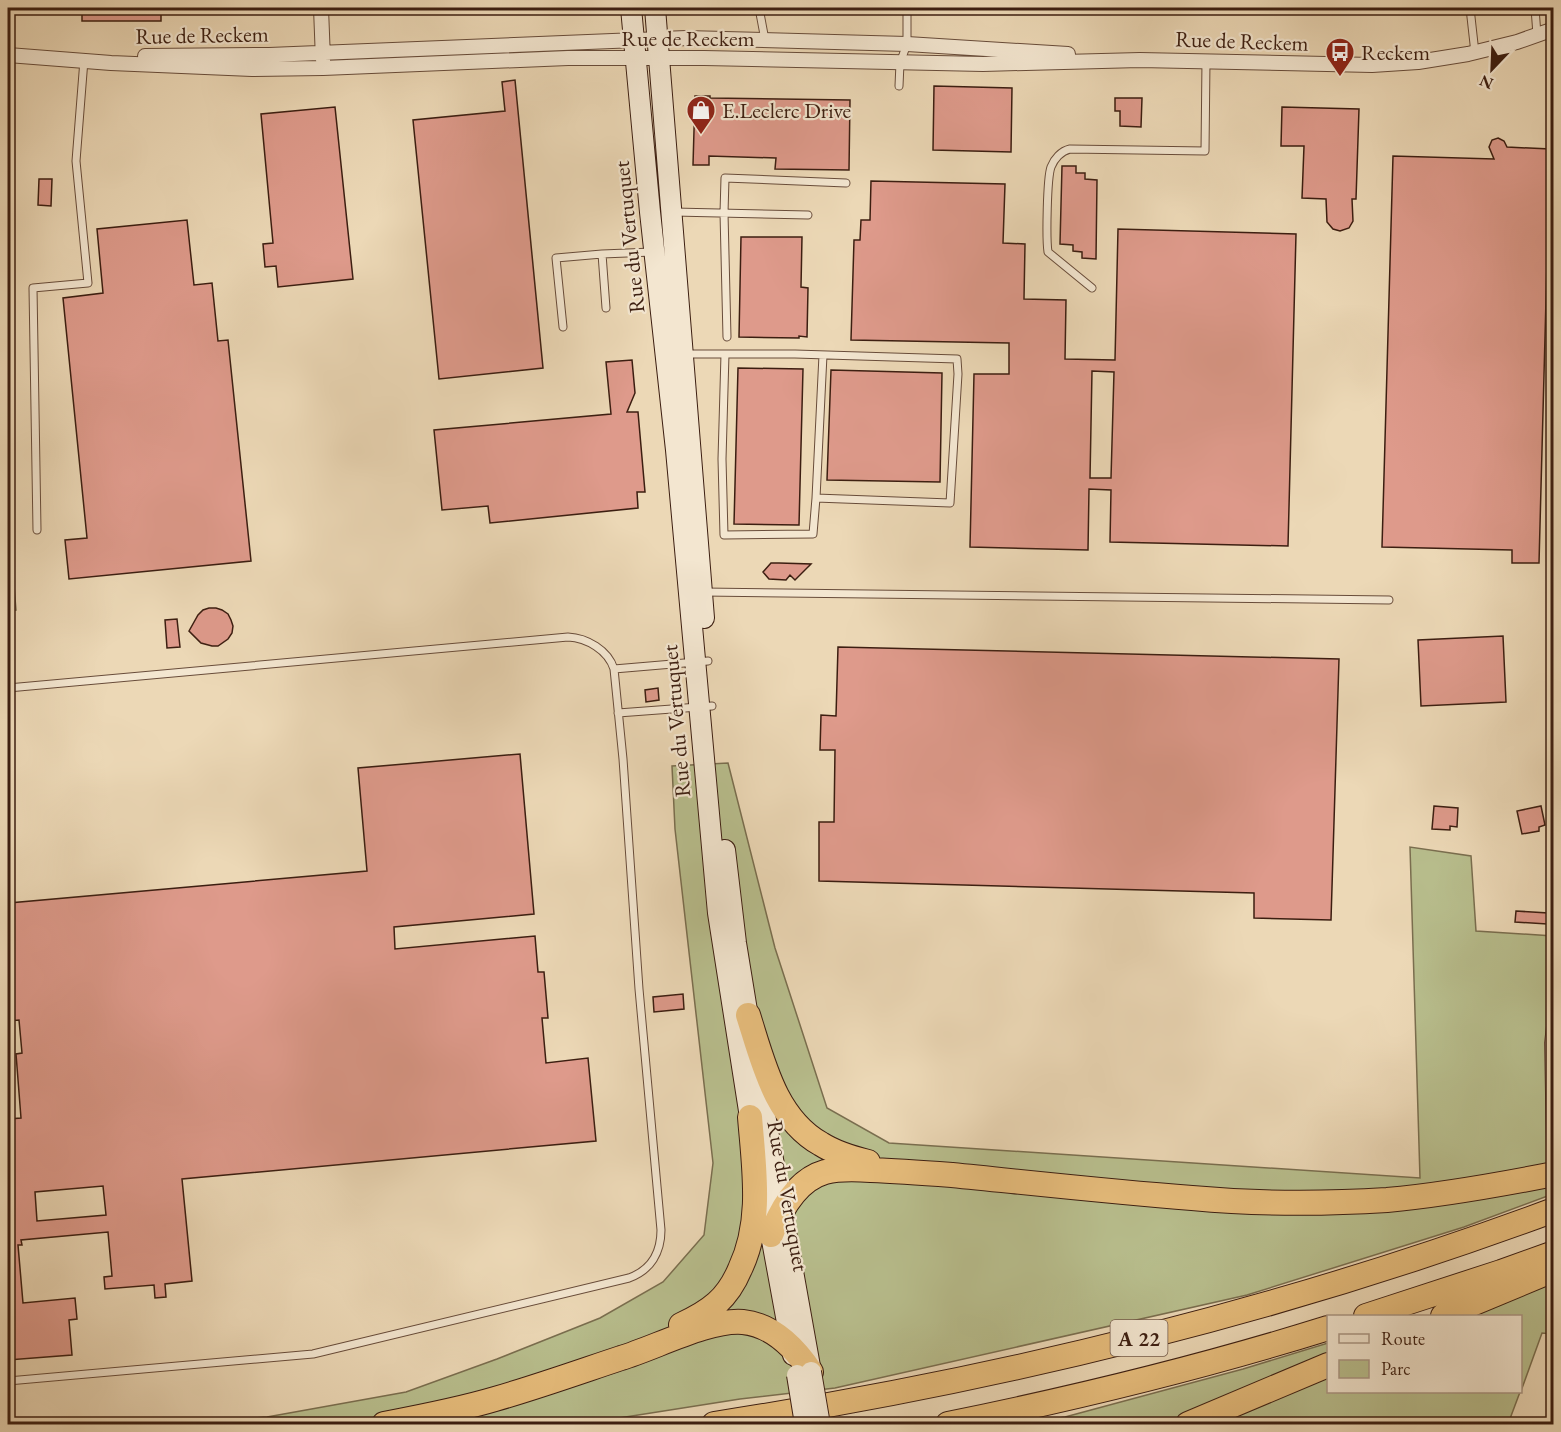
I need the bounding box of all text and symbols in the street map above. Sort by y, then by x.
street label: Rue de Reckem [135,19,269,51]
street label: Rue de Reckem [621,24,755,53]
street label: Rue de Reckem [1175,24,1309,58]
bus stop icon: Reckem [1324,36,1356,78]
place label: Reckem [1361,38,1430,67]
north arrow [1462,39,1522,99]
text: N [1476,70,1496,95]
shop icon: E.Leclerc Drive [685,94,717,136]
place label: E.Leclerc Drive [722,96,852,125]
street label: Rue du Vertuquet [607,159,651,315]
street label: Rue du Vertuquet [655,643,697,798]
street label: Rue du Vertuquet [760,1118,816,1274]
legend [1327,1315,1522,1393]
road number: A 22 [1110,1320,1168,1356]
text: Route [1381,1327,1425,1350]
text: Parc [1381,1357,1411,1380]

